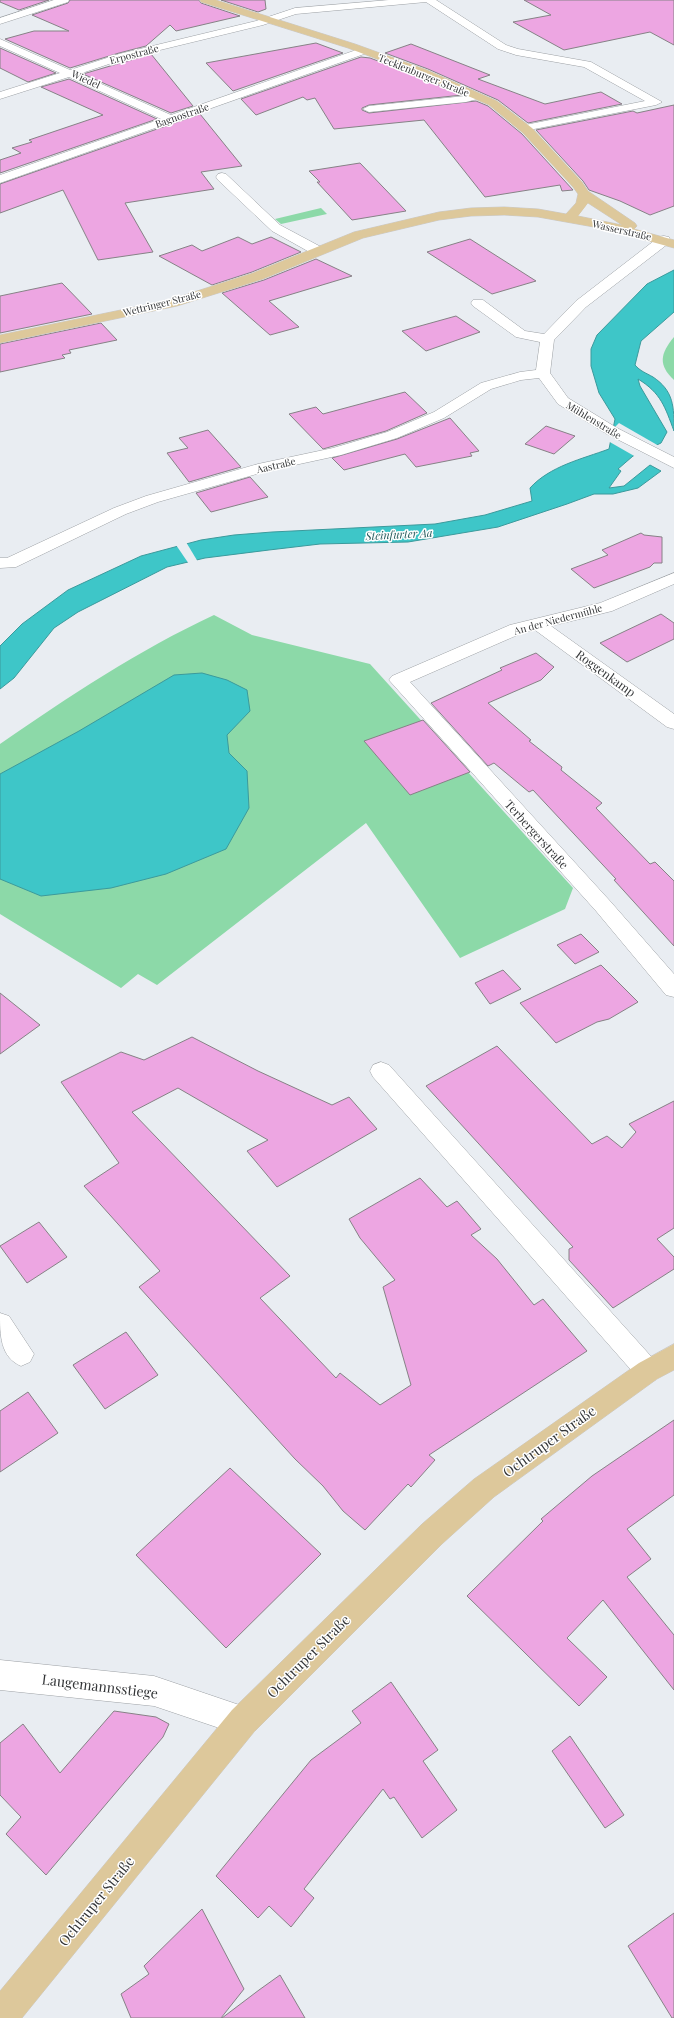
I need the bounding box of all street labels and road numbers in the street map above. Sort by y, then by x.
street label: Erpostraße [108,41,160,67]
street label: Tecklenburger Straße [376,50,472,100]
street label: Wiedel [68,66,103,92]
street label: Bagnostraße [153,99,211,131]
street label: Wasserstraße [590,216,653,244]
street label: Wettringer Straße [121,287,202,320]
street label: Mühlenstraße [564,398,624,442]
street label: Aastraße [254,454,297,477]
street label: An der Niedermühle [511,600,604,638]
street label: Roggenkamp [573,646,639,700]
street label: Terbergerstraße [502,796,572,872]
street label: Ochtruper Straße [499,1401,599,1481]
street label: Ochtruper Straße [262,1610,354,1702]
street label: Laugemannsstiege [41,1669,159,1703]
street label: Ochtruper Straße [54,1852,138,1950]

